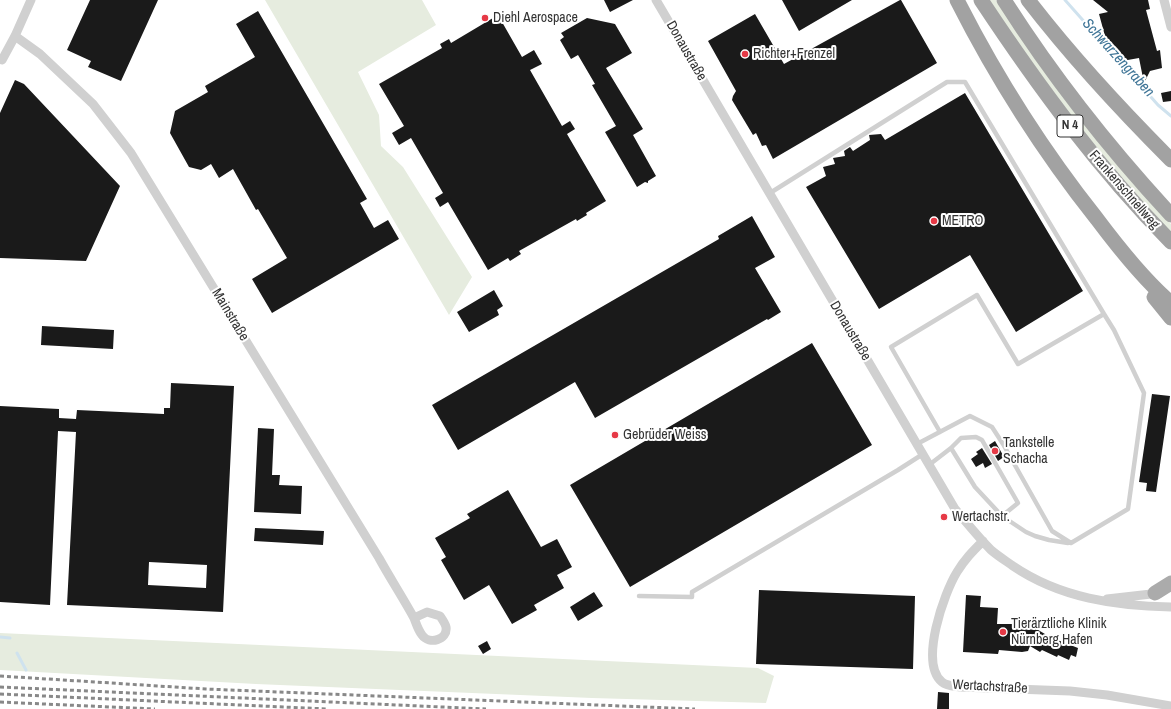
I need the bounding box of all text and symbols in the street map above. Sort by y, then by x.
place label: Diehl Aerospace [493,10,578,26]
marker: Diehl Aerospace [480,13,490,23]
water label: Schwarzengraben [1078,15,1158,101]
street label: Donaustraße [662,18,710,84]
place label: Richter+Frenzel [753,46,835,62]
marker: Richter+Frenzel [740,49,750,59]
road number: N 4 [1057,115,1083,137]
street label: Frankenschnellweg [1085,147,1163,233]
place label: METRO [942,213,983,229]
marker: METRO [929,216,939,226]
street label: Mainstraße [208,286,252,344]
street label: Donaustraße [826,298,874,364]
place label: Gebrüder Weiss [623,427,706,443]
marker: Gebrüder Weiss [610,430,620,440]
place label: Tankstelle Schacha [1003,435,1054,468]
marker: Tankstelle Schacha [990,446,1000,456]
place label: Wertachstr. [952,509,1010,525]
marker: Wertachstr. [939,512,949,522]
place label: Tierärztliche Klinik Nürnberg Hafen [1011,616,1106,648]
marker: Tierärztliche Klinik Nürnberg Hafen [998,627,1008,637]
street label: Wertachstraße [952,677,1028,697]

